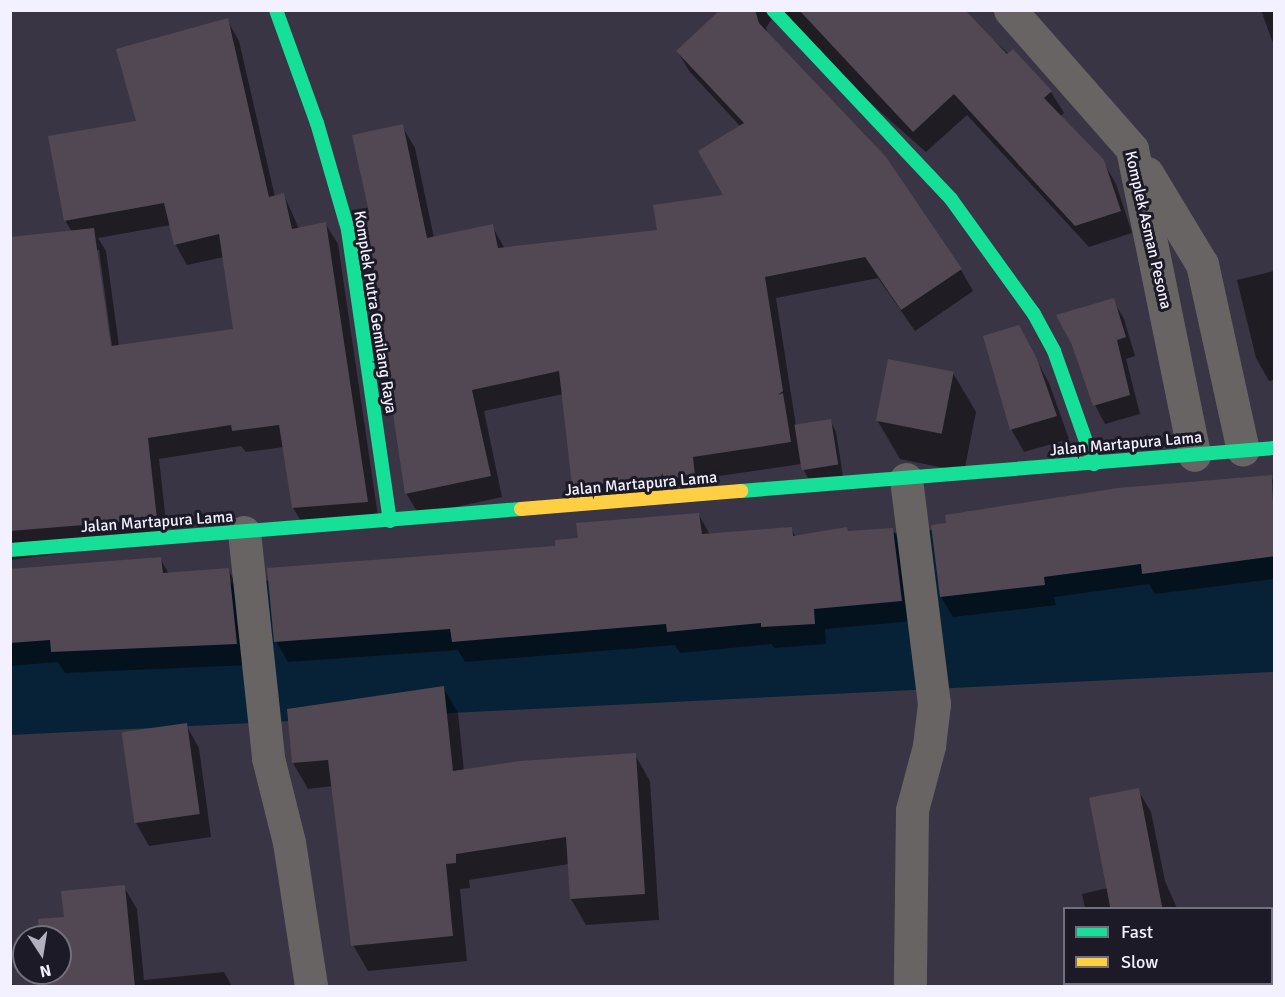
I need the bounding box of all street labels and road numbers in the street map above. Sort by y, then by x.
street label: Komplek Asman Pesona [1120,149,1176,311]
street label: Komplek Putra Gemilang Raya [349,209,401,415]
street label: Jalan Martapura Lama [1049,428,1203,460]
street label: Jalan Martapura Lama [564,468,718,500]
street label: Jalan Martapura Lama [80,507,234,537]

